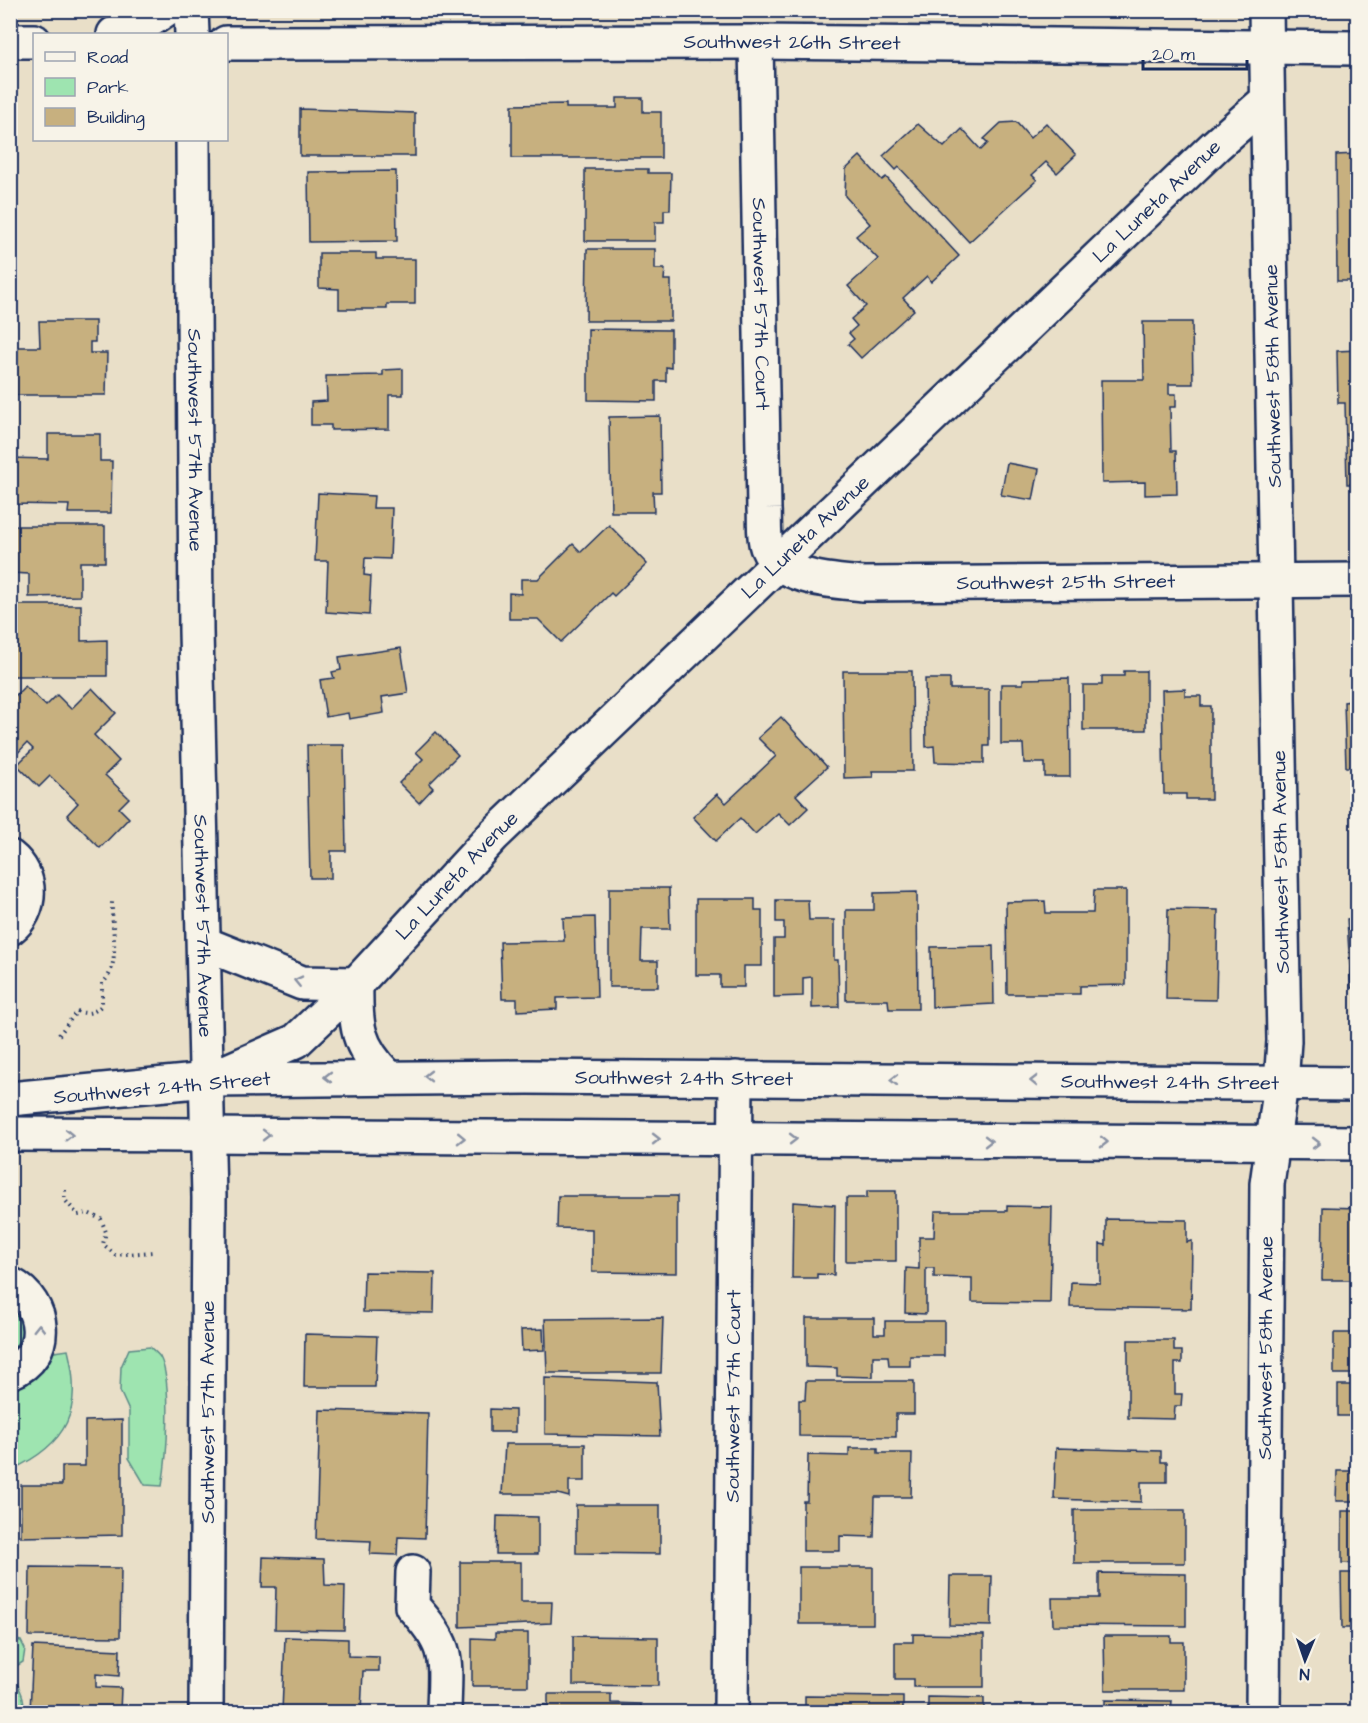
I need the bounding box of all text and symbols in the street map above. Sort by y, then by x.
street label: Southwest 26th Street [683,28,901,57]
legend [33,33,228,141]
scale bar [1143,33,1246,71]
text: 20 m [1152,42,1195,67]
text: Road [87,45,128,70]
text: Park [87,75,129,100]
text: Building [87,105,145,131]
street label: La Luneta Avenue [1087,133,1228,270]
street label: Southwest 57th Court [745,197,776,411]
street label: Southwest 58th Avenue [1257,264,1289,488]
street label: Southwest 57th Avenue [180,328,210,552]
street label: La Luneta Avenue [735,469,876,605]
street label: Southwest 25th Street [956,567,1175,597]
street label: Southwest 58th Avenue [1265,750,1297,974]
street label: La Luneta Avenue [389,805,525,947]
street label: Southwest 57th Avenue [186,814,219,1038]
one-way arrow [293,976,303,989]
street label: Southwest 24th Street [575,1063,793,1093]
street label: Southwest 24th Street [52,1065,272,1111]
street label: Southwest 24th Street [1061,1067,1279,1097]
one-way arrow [423,1070,432,1082]
one-way arrow [324,1071,333,1083]
one-way arrow [889,1074,898,1086]
one-way arrow [1029,1075,1038,1087]
one-way arrow [64,1129,73,1141]
one-way arrow [262,1129,271,1141]
one-way arrow [457,1132,466,1144]
one-way arrow [652,1133,661,1145]
one-way arrow [788,1133,797,1145]
one-way arrow [983,1135,992,1147]
one-way arrow [1099,1136,1108,1148]
one-way arrow [1311,1137,1320,1149]
street label: Southwest 58th Avenue [1251,1236,1281,1460]
street label: Southwest 57th Court [719,1290,748,1502]
street label: Southwest 57th Avenue [194,1300,222,1523]
one-way arrow [33,1323,45,1332]
north arrow [1275,1630,1335,1690]
text: N [1299,1663,1310,1685]

